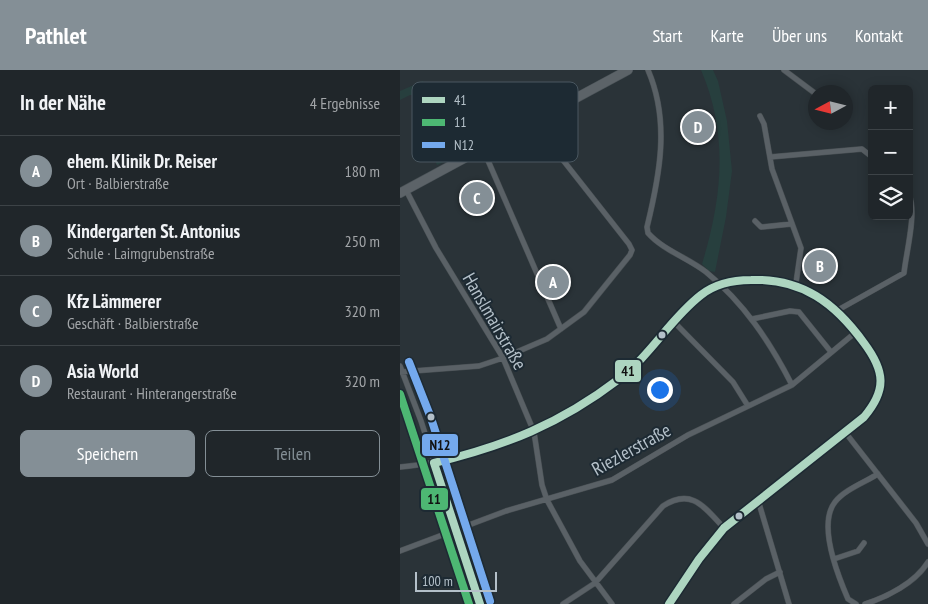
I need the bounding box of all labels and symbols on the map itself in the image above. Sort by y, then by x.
legend [412,82,578,162]
north arrow [808,85,853,130]
text: 41 [454,91,467,109]
pin: D [682,108,714,146]
text: 11 [454,113,467,131]
text: N12 [454,136,474,154]
pin: C [461,179,493,217]
pin: B [804,247,836,285]
pin: A [537,263,569,301]
street label: Hanslmairstraße [458,268,532,374]
unlabelled marker [657,330,667,340]
line badge: 41 [614,359,642,383]
text: 41 [621,362,635,380]
your location [647,377,673,403]
unlabelled marker [426,412,436,422]
street label: Riezlerstraße [587,417,675,481]
line badge: N12 [421,433,459,457]
text: N12 [430,436,450,454]
line badge: 11 [420,487,449,511]
text: 11 [427,490,441,508]
unlabelled marker [734,511,744,521]
scale bar [415,569,498,592]

